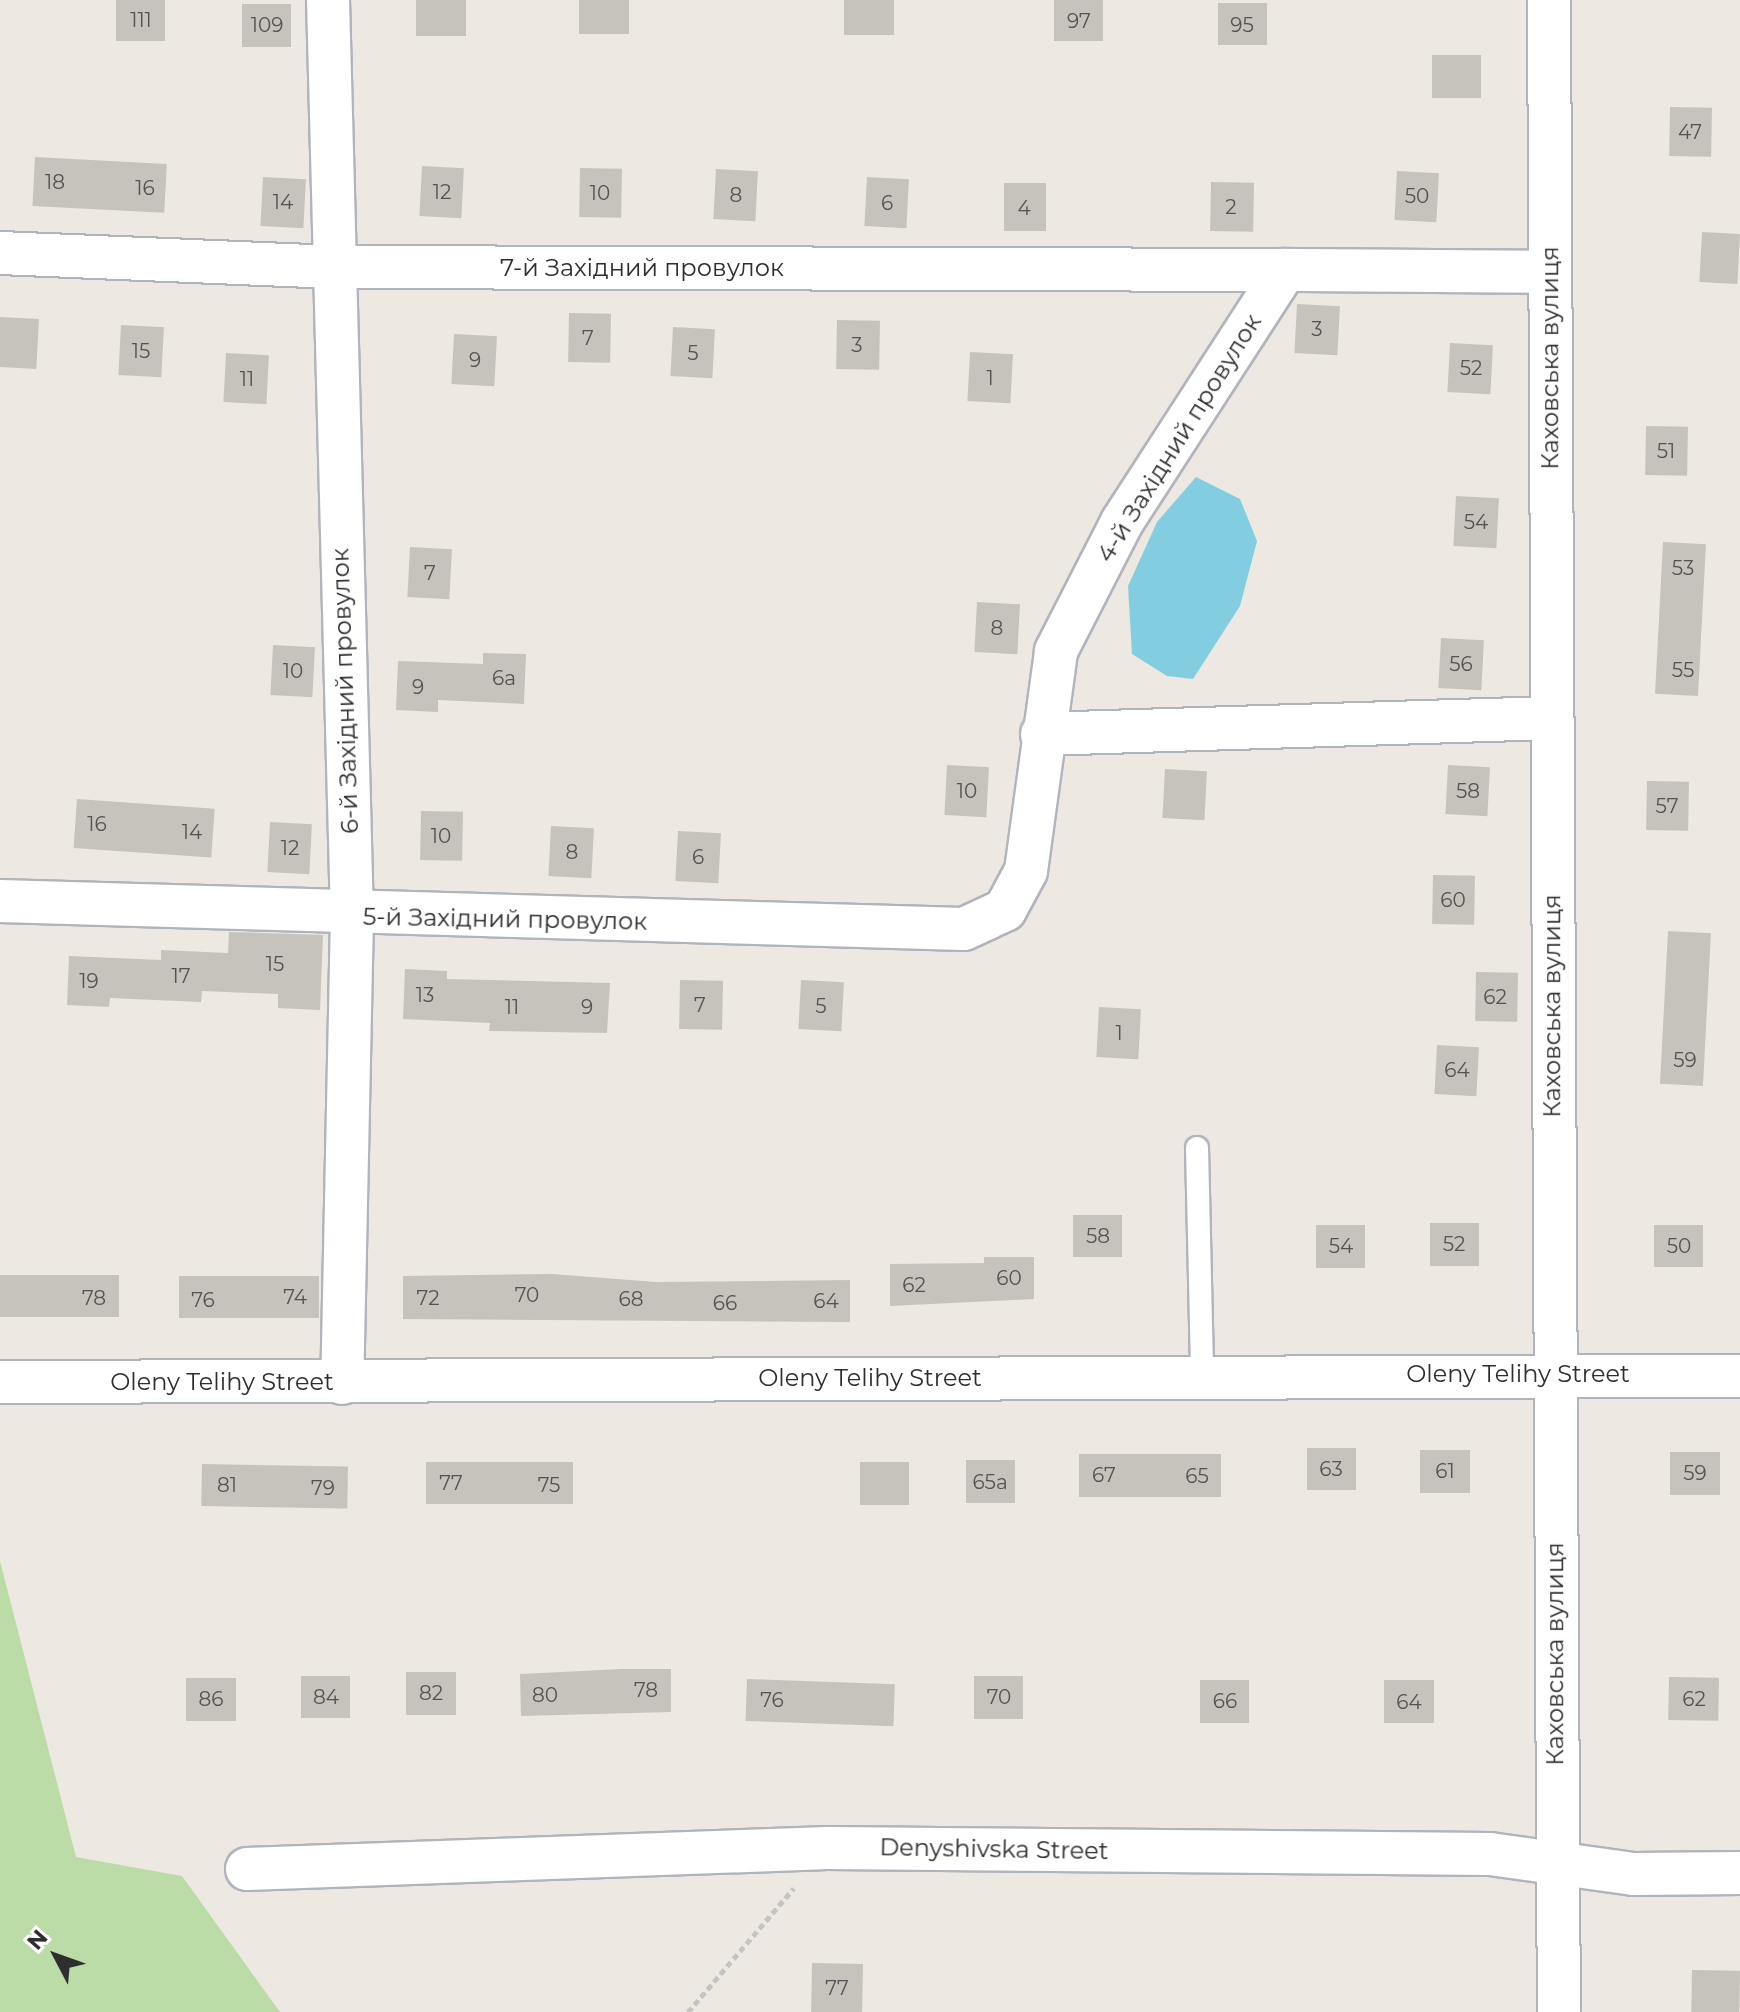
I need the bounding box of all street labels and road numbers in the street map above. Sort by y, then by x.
street label: Каховська вулиця [1536,246,1564,470]
street label: 7-й Західний провулок [500,254,784,282]
street label: 4-й Західний провулок [1091,309,1267,567]
street label: 6-й Західний провулок [326,548,364,834]
street label: Каховська вулиця [1538,894,1566,1118]
street label: 5-й Західний провулок [363,902,647,936]
street label: Oleny Telihy Street [1406,1360,1630,1388]
street label: Oleny Telihy Street [758,1364,982,1392]
street label: Oleny Telihy Street [110,1368,334,1396]
street label: Каховська вулиця [1541,1542,1569,1766]
street label: Denyshivska Street [879,1833,1109,1865]

